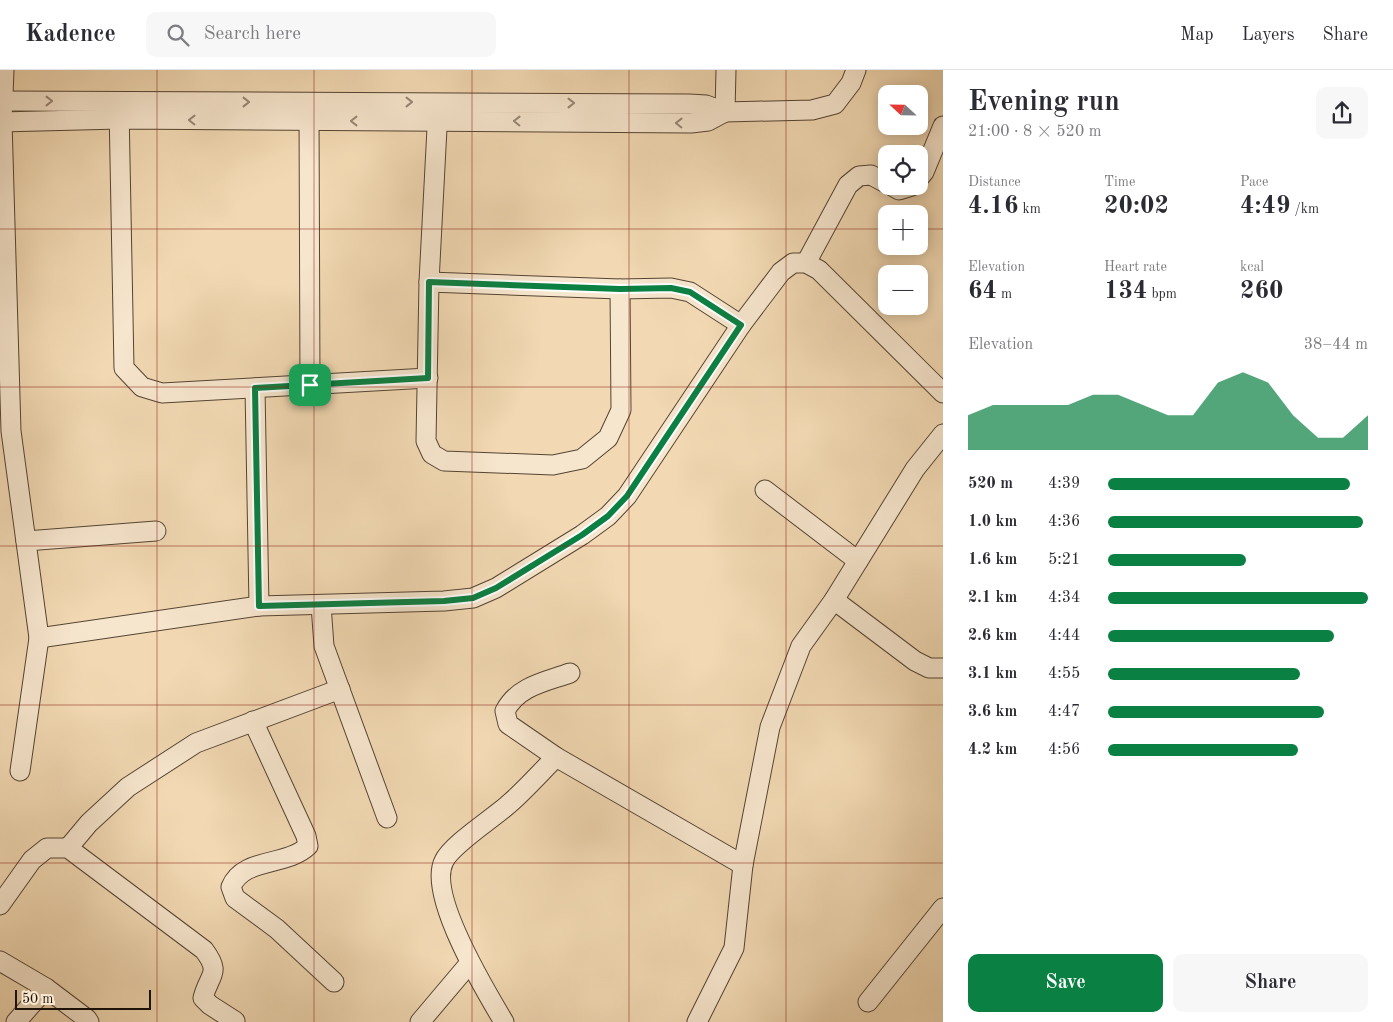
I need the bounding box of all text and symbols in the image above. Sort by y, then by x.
search box [146,12,496,57]
icon: search [164,21,192,49]
text: Kadence [25,23,116,47]
text: Search here [204,25,301,44]
text: Map [1180,26,1214,44]
text: Layers [1242,26,1294,44]
text: Share [1322,26,1368,44]
north arrow [878,85,928,135]
map controls [878,85,928,315]
button: share [1316,87,1368,139]
text: Evening run [968,89,1120,117]
one-way arrow [45,96,53,106]
one-way arrow [242,97,250,107]
one-way arrow [405,97,413,108]
one-way arrow [568,98,575,108]
one-way arrow [187,115,195,125]
one-way arrow [350,116,358,126]
one-way arrow [512,116,520,126]
one-way arrow [675,118,682,128]
text: 21:00 · 8 × 520 m [968,124,1101,140]
button: locate [878,145,928,195]
text: Distance [968,175,1021,189]
text: Time [1104,175,1135,189]
text: Pace [1240,175,1268,189]
text: 4.16 [968,194,1019,219]
text: 20:02 [1104,194,1169,219]
text: 4:49 [1240,194,1291,219]
text: km [1019,202,1041,216]
text: /km [1291,202,1319,216]
button: + [878,205,928,255]
text: Elevation [968,260,1025,274]
text: Heart rate [1104,260,1167,274]
text: kcal [1240,260,1264,274]
button: − [878,265,928,315]
text: 64 [968,279,997,304]
text: 134 [1104,279,1148,304]
text: 260 [1240,279,1284,304]
text: m [997,287,1012,301]
text: bpm [1148,287,1177,301]
text: Elevation [968,337,1033,353]
text: 38–44 m [1304,337,1368,353]
pin [289,364,331,406]
icon: arrive [296,371,324,399]
text: 520 m [968,476,1013,492]
text: 4:39 [1048,476,1080,492]
text: 1.0 km [968,514,1017,530]
text: 4:36 [1048,514,1080,530]
text: 1.6 km [968,552,1017,568]
text: 5:21 [1048,552,1080,568]
text: 2.1 km [968,590,1017,606]
text: 4:34 [1048,590,1080,606]
text: 2.6 km [968,628,1017,644]
text: 4:44 [1048,628,1080,644]
text: 3.1 km [968,666,1017,682]
text: 4:55 [1048,666,1080,682]
text: 3.6 km [968,704,1017,720]
text: 4:47 [1048,704,1080,720]
text: 4.2 km [968,742,1017,758]
text: 4:56 [1048,742,1080,758]
button: Save [968,954,1163,1012]
button: Share [1173,954,1368,1012]
scale bar [15,987,151,1010]
text: 50 m [22,992,53,1006]

